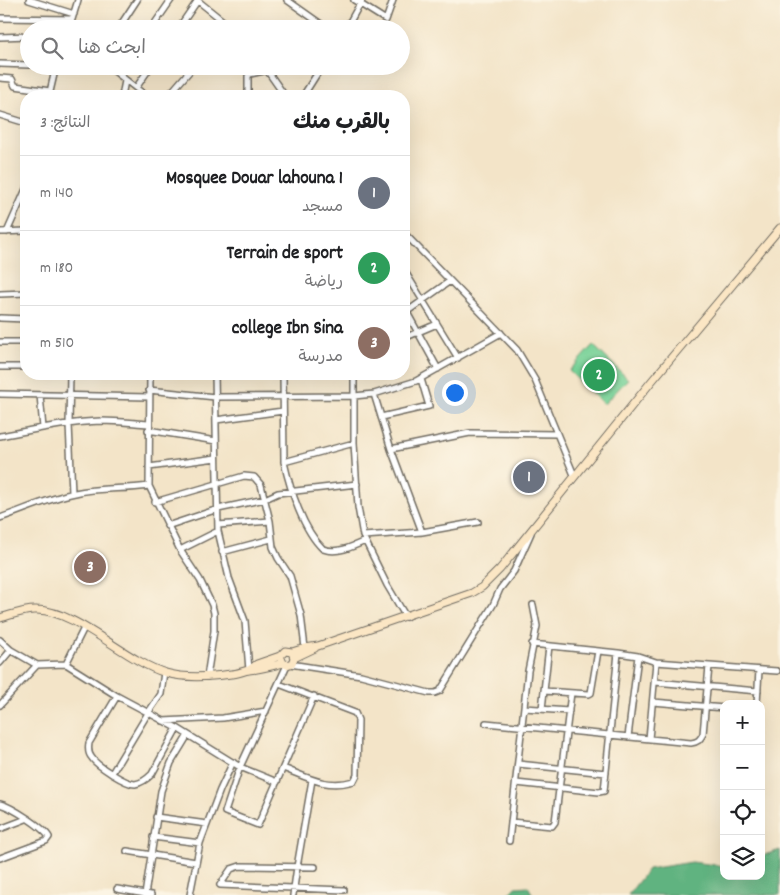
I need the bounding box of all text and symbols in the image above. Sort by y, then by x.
search box [20,20,410,75]
icon: search [38,34,66,62]
text: ابحث هنا [78,36,146,63]
text: بالقرب منك [293,109,390,139]
text: النتائج: 3 [40,112,90,135]
text: Mosquee Douar lahouna 1 [166,166,343,193]
text: 140 m [40,182,74,205]
text: 1 [372,182,376,205]
text: مسجد [302,196,343,219]
text: Terrain de sport [227,241,343,268]
text: 180 m [40,257,73,280]
text: 2 [371,257,378,280]
text: رياضة [305,271,343,294]
text: college Ibn Sina [232,316,343,343]
text: 510 m [40,332,74,355]
text: 3 [370,332,378,355]
text: مدرسة [298,346,343,369]
pin: 2 [583,356,615,394]
your location [442,380,468,406]
pin: 1 [513,458,545,496]
pin: 3 [74,548,106,586]
map controls [720,700,765,880]
button: + [720,700,765,745]
button: − [720,745,765,790]
button: locate [720,790,765,835]
button: layers [720,835,765,880]

